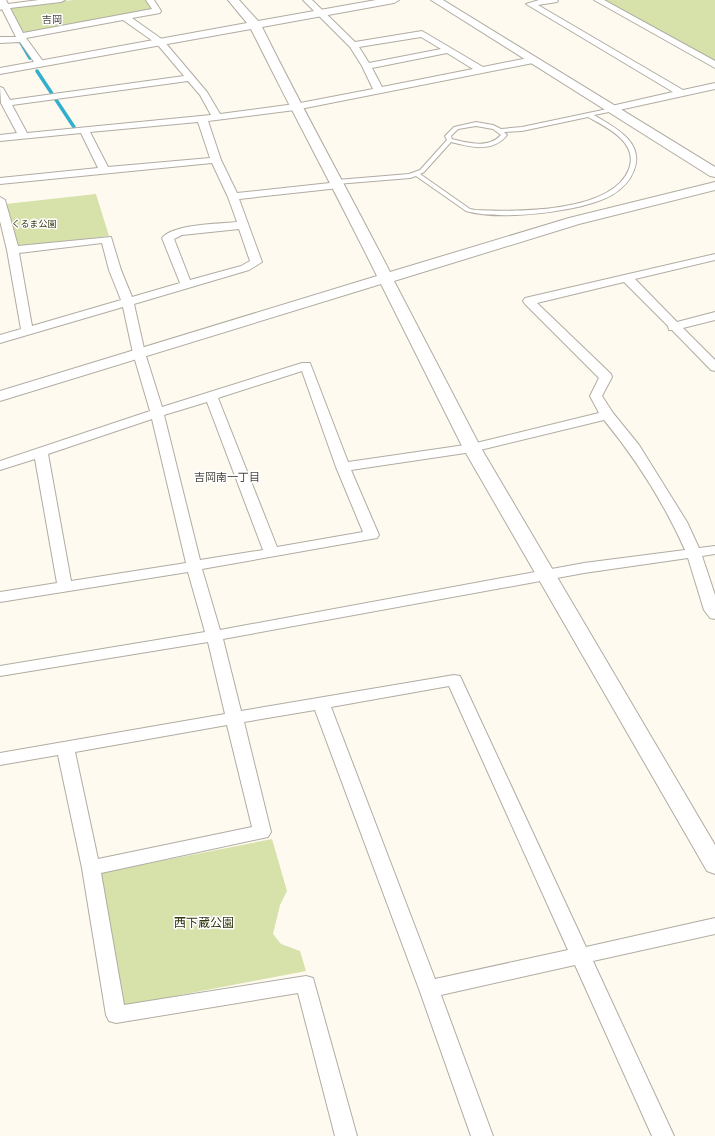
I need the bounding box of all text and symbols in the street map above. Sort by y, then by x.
district label: 吉岡 [42,13,62,25]
park label: くるま公園 [12,218,56,229]
district label: 吉岡南一丁目 [194,470,260,484]
park label: 西下蔵公園 [174,915,234,930]

